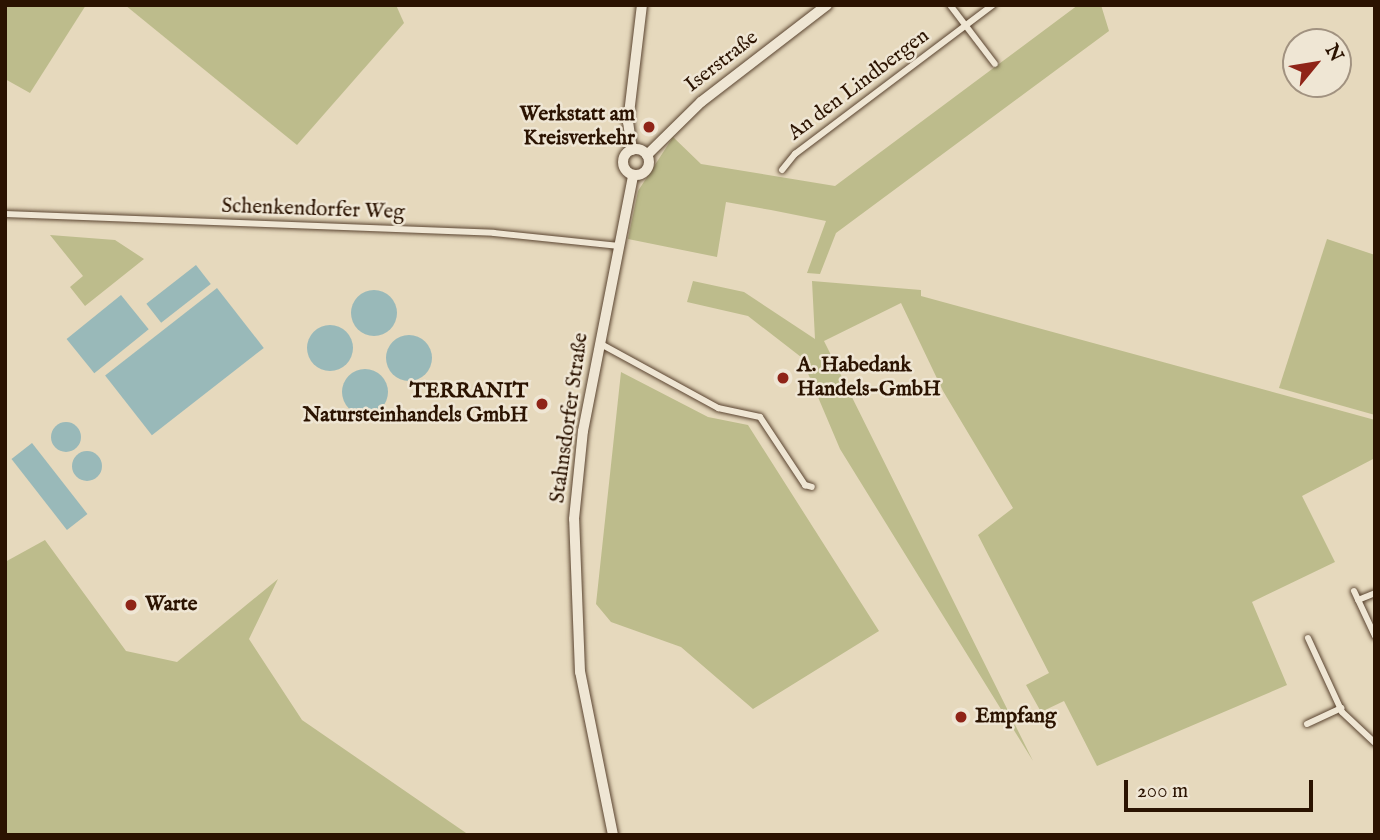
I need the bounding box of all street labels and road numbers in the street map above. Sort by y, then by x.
street label: An den Lindbergen [783,24,935,146]
street label: Iserstraße [681,26,763,98]
street label: Schenkendorfer Weg [221,194,405,226]
street label: Stahnsdorfer Straße [546,331,594,505]

